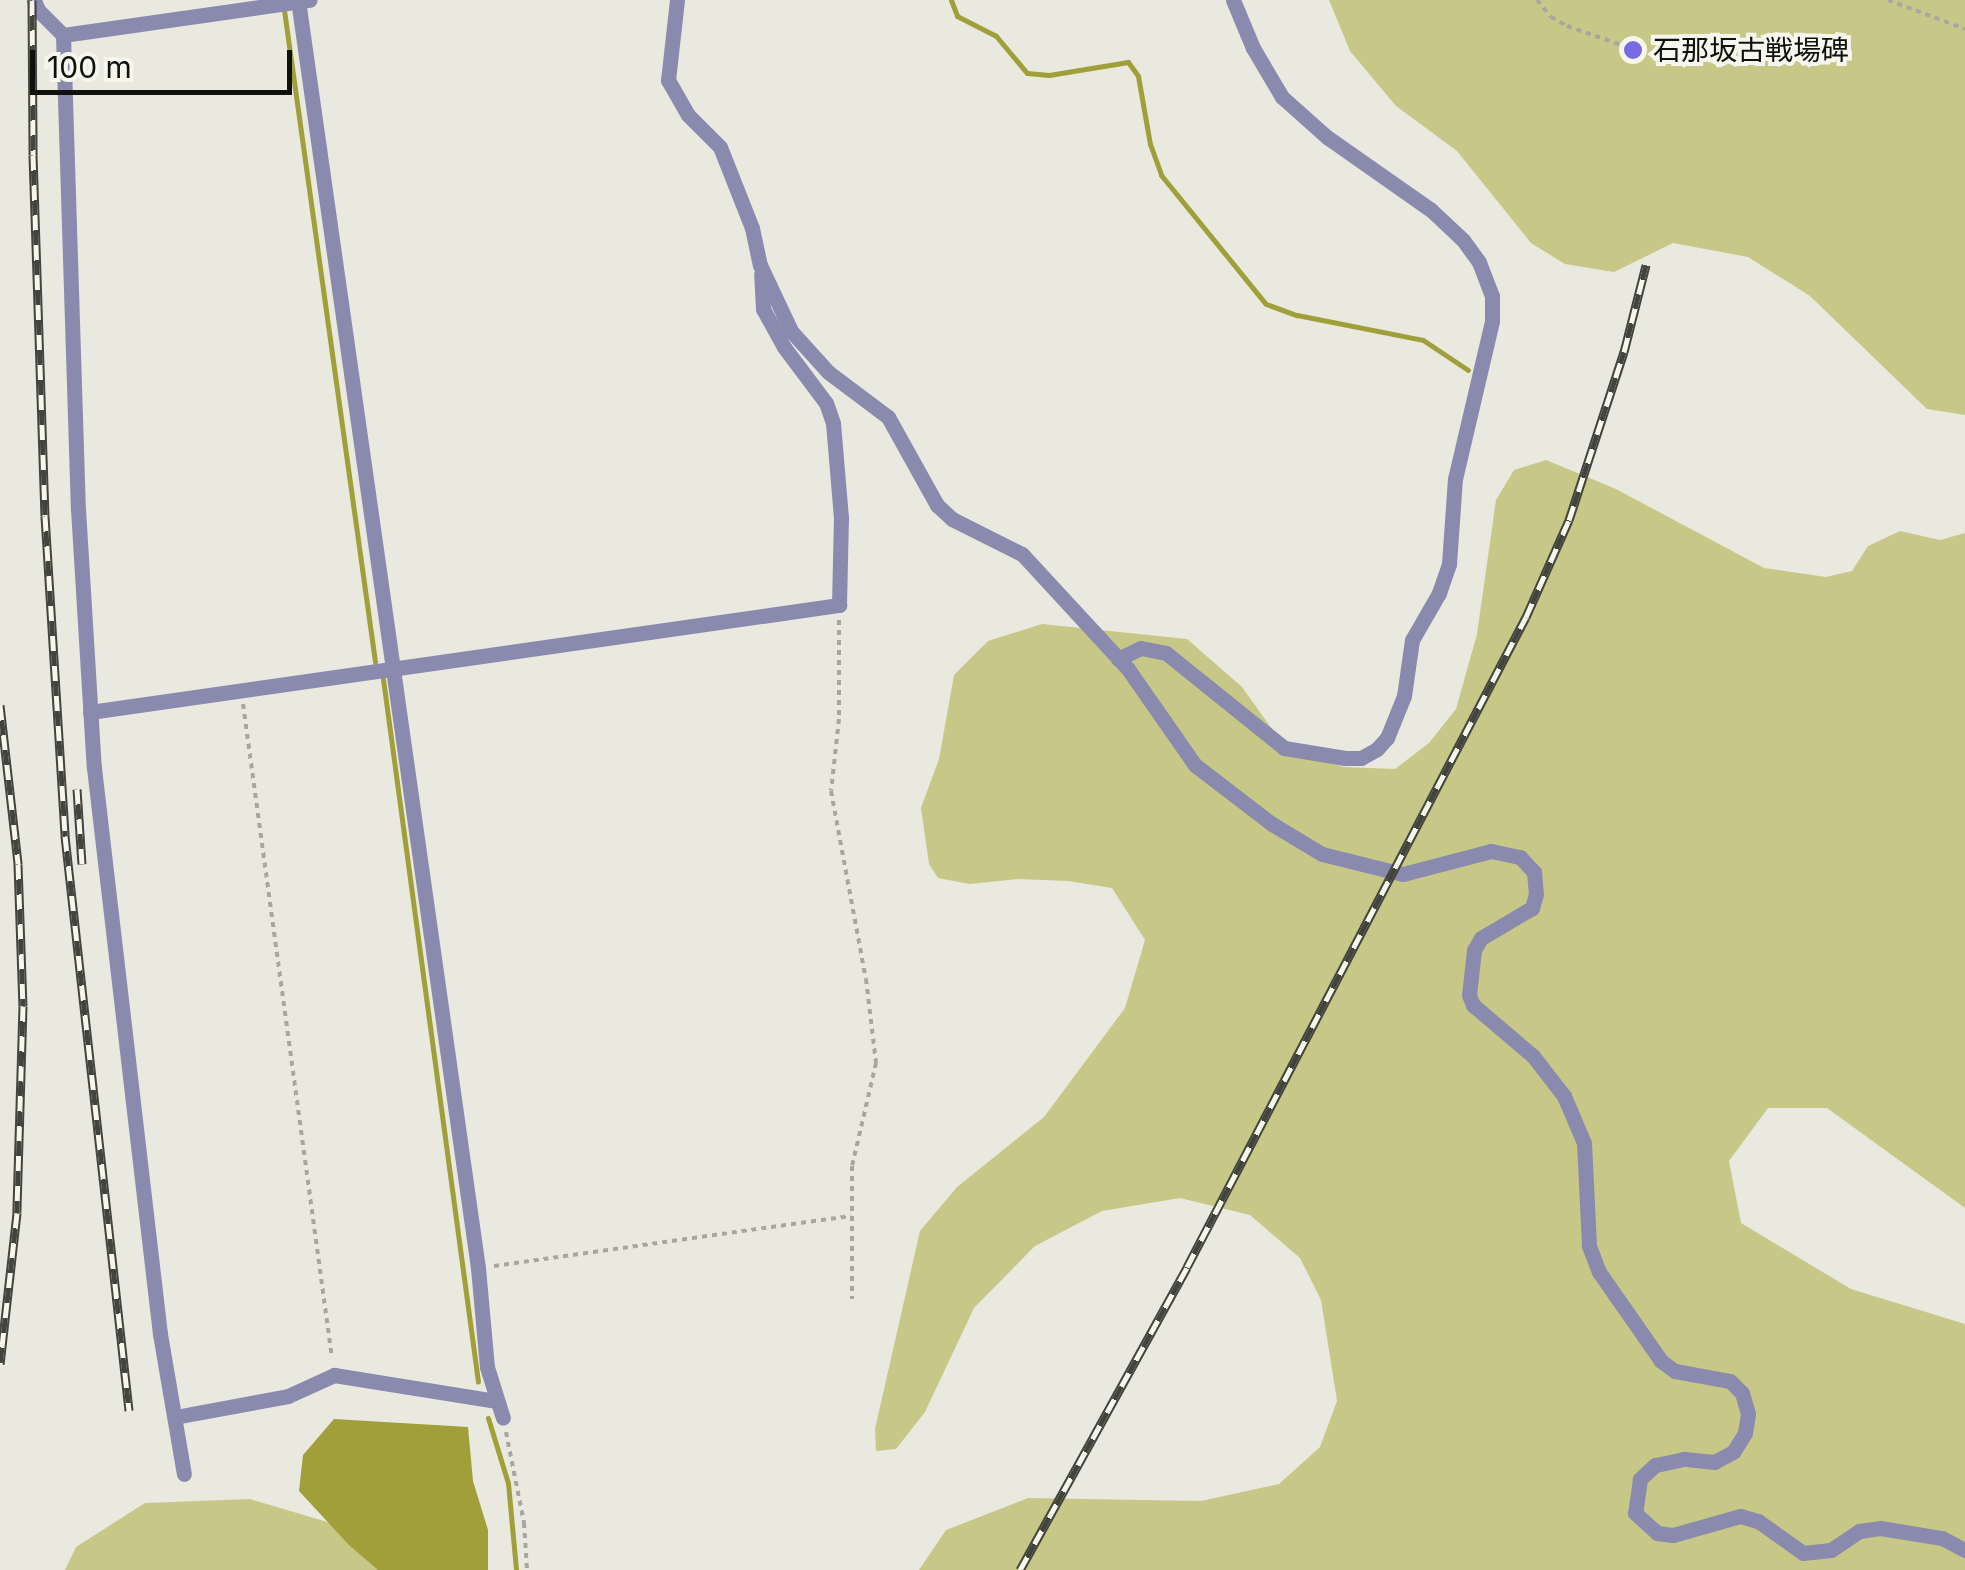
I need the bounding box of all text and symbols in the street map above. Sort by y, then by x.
scale bar [35,30,298,92]
place label: 石那坂古戦場碑 [1653,33,1849,67]
marker: 石那坂古戦場碑 [1622,39,1644,61]
text: 100 m [47,49,132,85]

